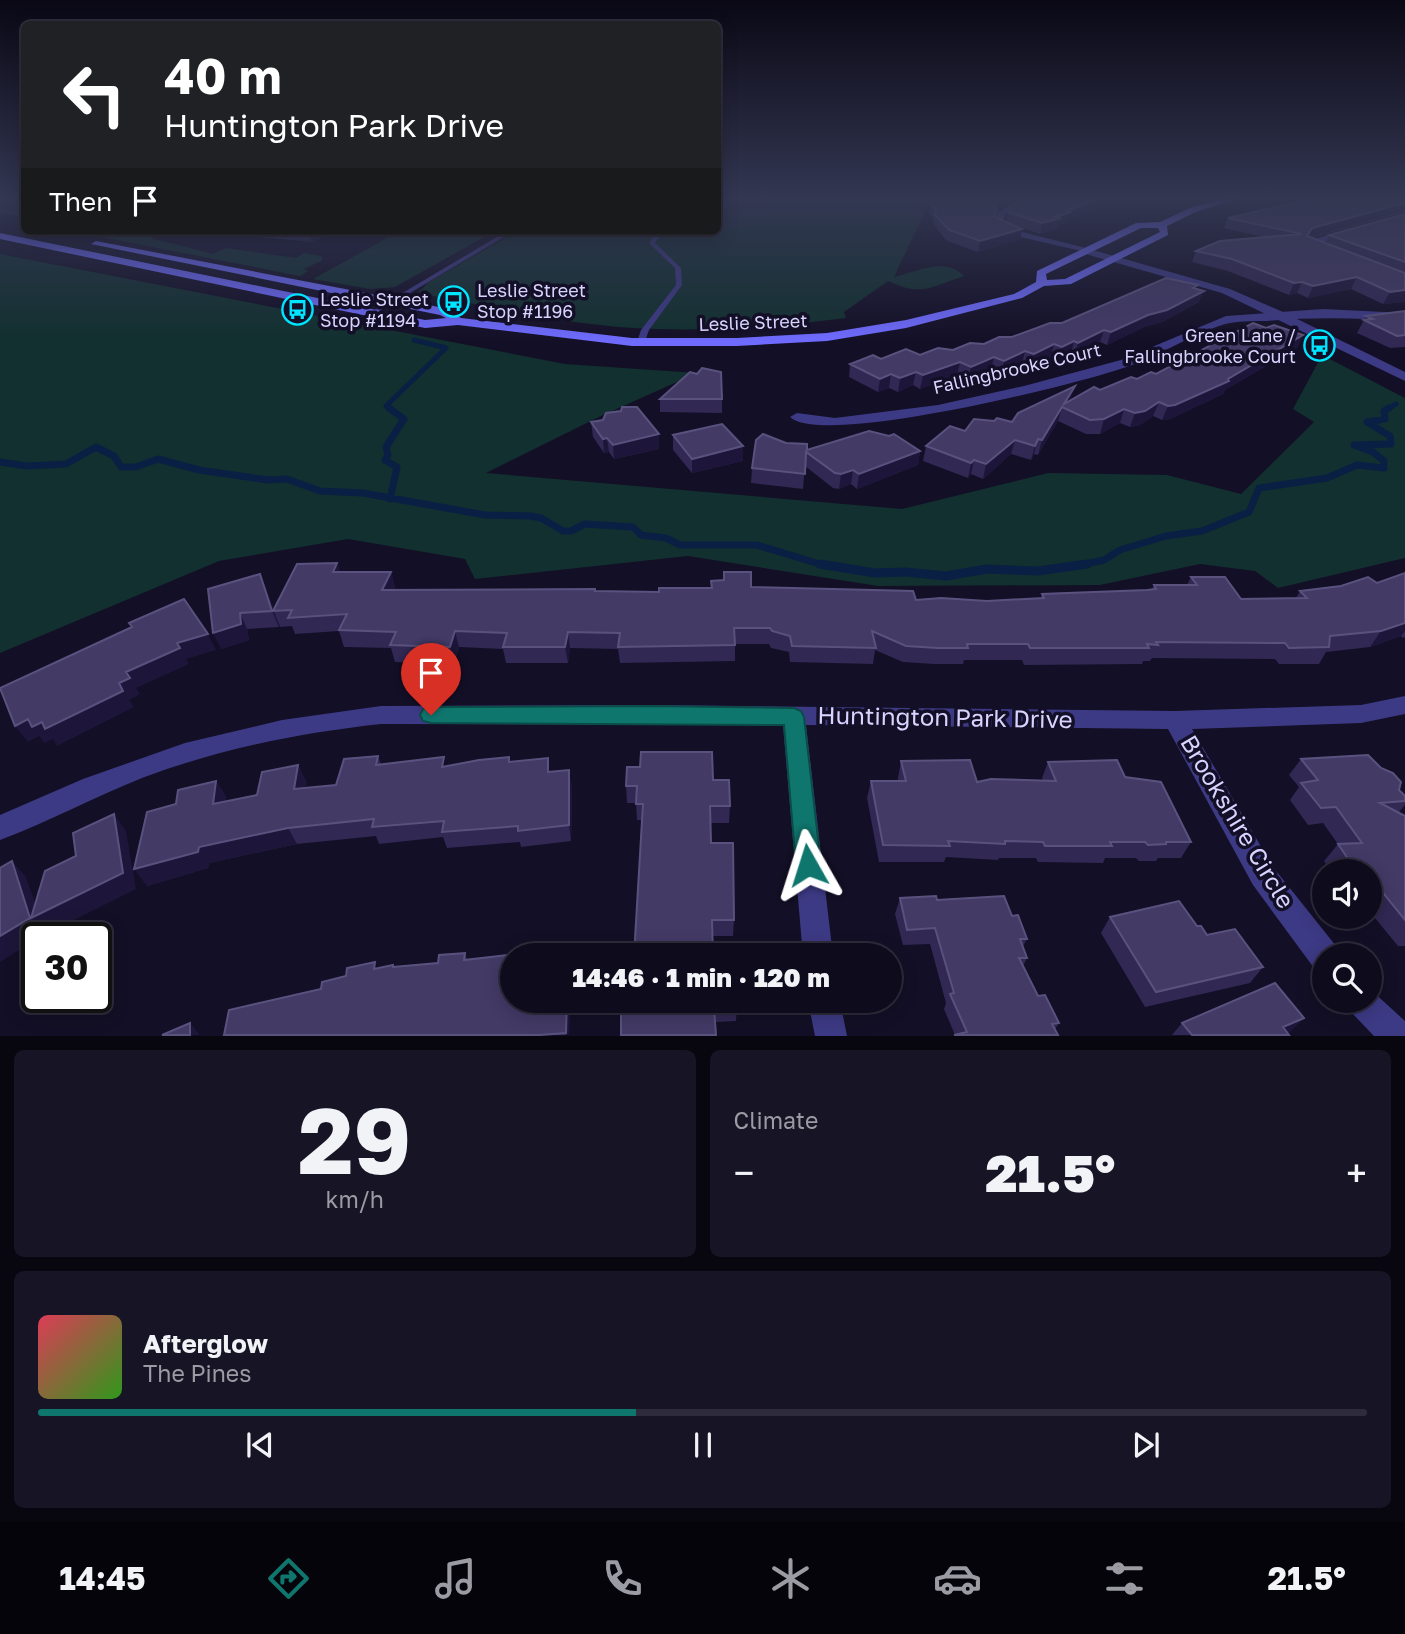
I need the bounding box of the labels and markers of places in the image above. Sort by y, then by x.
place label: Leslie Street Stop #1196 [477,279,586,322]
bus stop icon: Leslie Street Stop #1196 [437,284,471,318]
place label: Leslie Street Stop #1194 [320,288,429,331]
bus stop icon: Leslie Street Stop #1194 [280,293,314,327]
place label: Green Lane / Fallingbrooke Court [1124,324,1296,367]
bus stop icon: Green Lane / Fallingbrooke Court [1302,329,1336,363]
pin [401,643,461,715]

